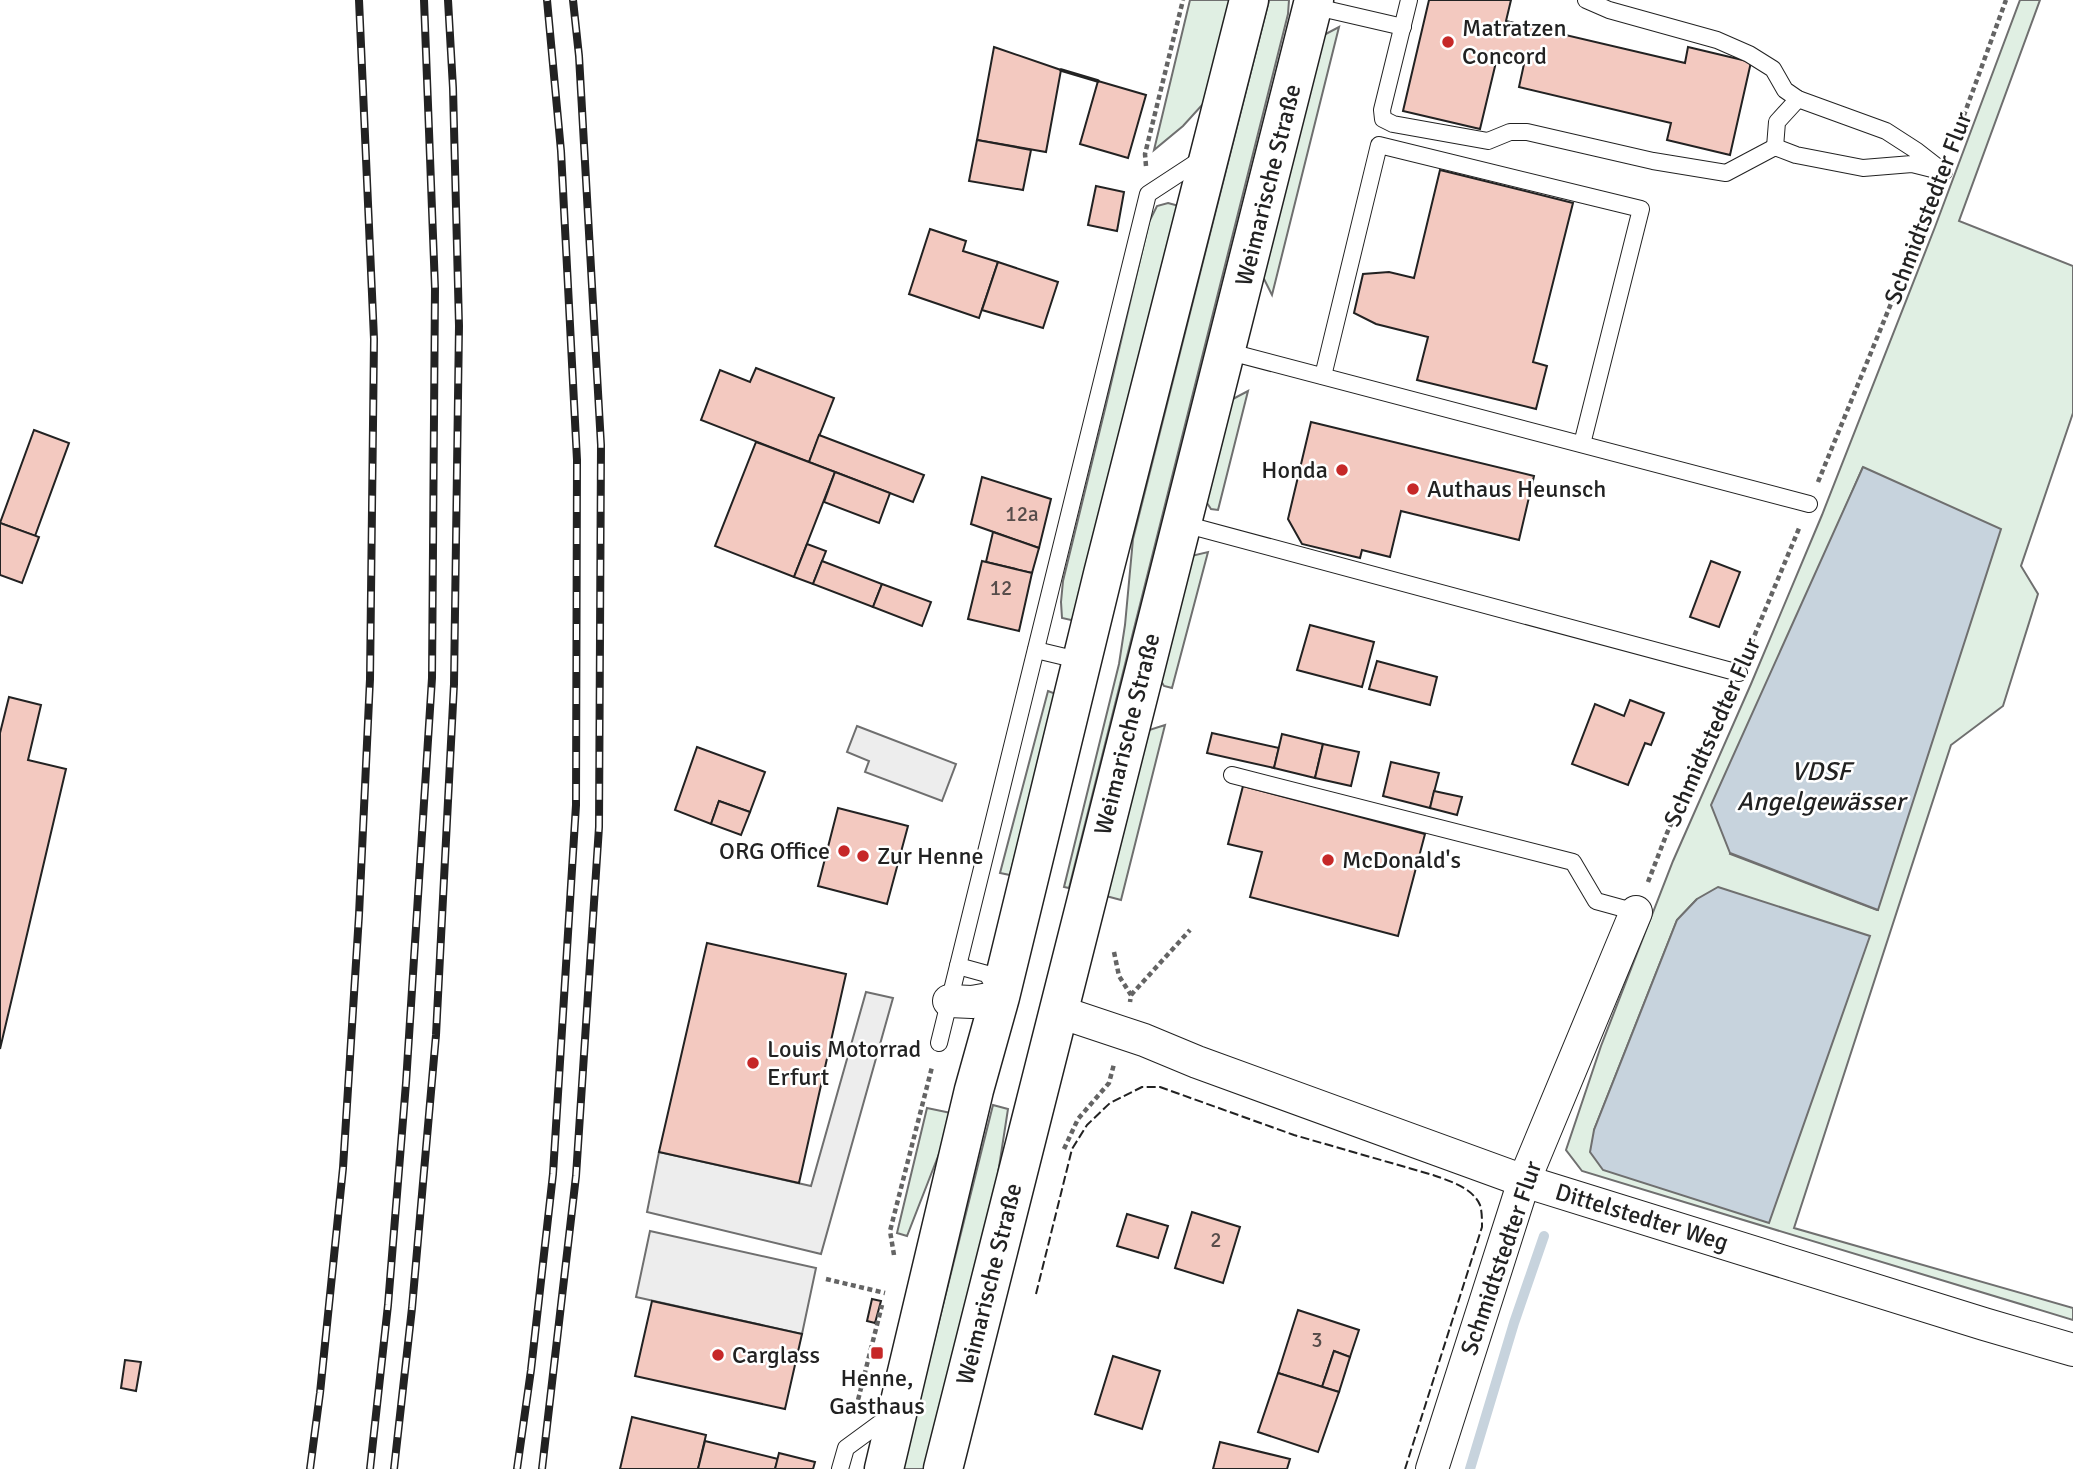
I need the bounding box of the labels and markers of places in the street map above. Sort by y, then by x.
place label: Matratzen Concord [1462,13,1566,71]
marker: Matratzen Concord [1440,34,1456,50]
place label: Honda [1261,455,1328,485]
marker: Honda [1334,462,1350,478]
place label: Authaus Heunsch [1427,474,1606,504]
marker: Authaus Heunsch [1405,481,1421,497]
place label: ORG Office [719,836,830,866]
place label: Zur Henne [877,841,984,871]
marker: ORG Office [836,843,852,859]
place label: McDonald's [1342,845,1461,875]
marker: Zur Henne [855,848,871,864]
marker: McDonald's [1320,852,1336,868]
place label: Louis Motorrad Erfurt [767,1034,921,1092]
marker: Louis Motorrad Erfurt [745,1055,761,1071]
place label: Carglass [732,1340,820,1370]
marker: Henne, Gasthaus [869,1345,885,1361]
marker: Carglass [710,1347,726,1363]
place label: Henne, Gasthaus [829,1363,925,1421]

